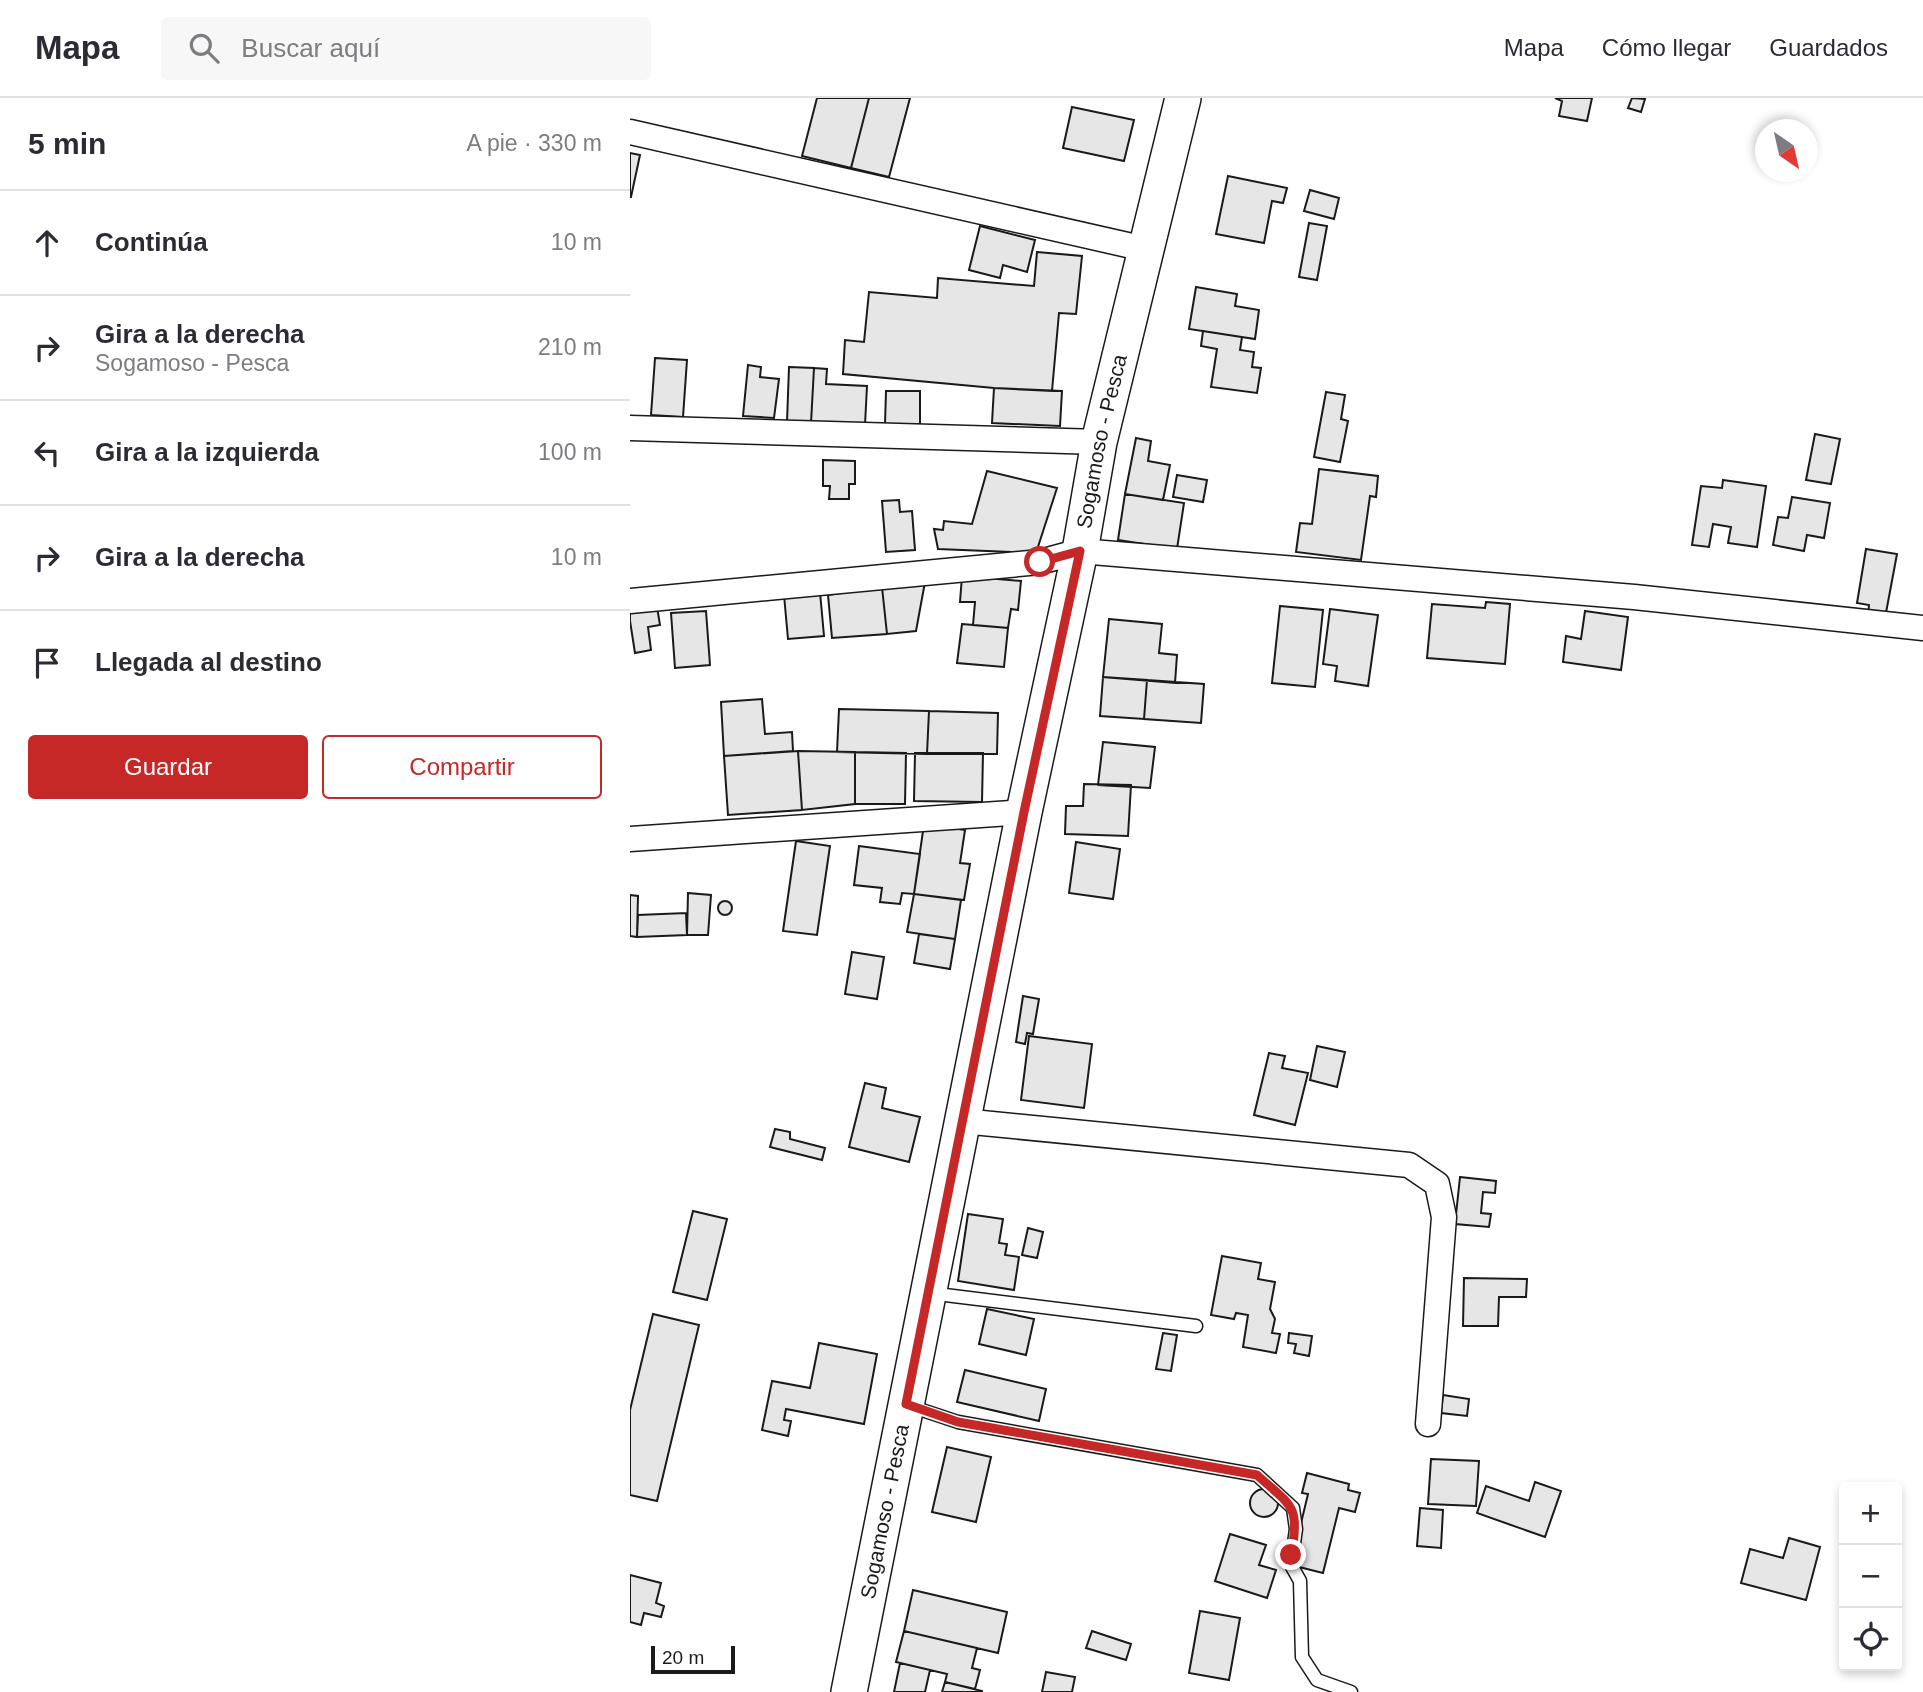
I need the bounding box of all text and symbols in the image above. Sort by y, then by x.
search box [161,17,651,80]
text: Mapa [35,29,119,66]
icon: search [185,29,223,67]
text: Buscar aquí [241,33,380,63]
text: Mapa [1504,34,1564,61]
text: Cómo llegar [1602,34,1731,61]
text: Guardados [1769,34,1888,61]
north arrow [1755,119,1818,182]
text: 5 min [28,127,106,160]
text: A pie · 330 m [466,130,602,156]
icon: ahead [28,224,66,262]
text: Continúa [95,227,208,257]
text: 10 m [551,229,602,255]
text: Gira a la derecha [95,319,305,349]
icon: right [28,329,66,367]
text: 210 m [538,334,602,360]
text: Sogamoso - Pesca [95,350,289,376]
street label: Sogamoso - Pesca [1072,351,1131,530]
icon: left [28,434,66,472]
text: Gira a la izquierda [95,437,319,467]
text: 100 m [538,439,602,465]
icon: right [28,539,66,577]
text: Gira a la derecha [95,542,305,572]
text: 10 m [551,544,602,570]
route start [1024,546,1055,577]
icon: arrive [28,644,66,682]
text: Llegada al destino [95,647,322,677]
button: Guardar [28,735,308,799]
button: Compartir [322,735,602,799]
street label: Sogamoso - Pesca [856,1422,913,1601]
map controls [1839,1482,1902,1671]
button: + [1839,1482,1902,1545]
route end [1275,1539,1306,1570]
button: − [1839,1545,1902,1608]
button: locate [1839,1608,1902,1671]
scale bar [651,1643,735,1675]
text: 20 m [662,1647,704,1668]

